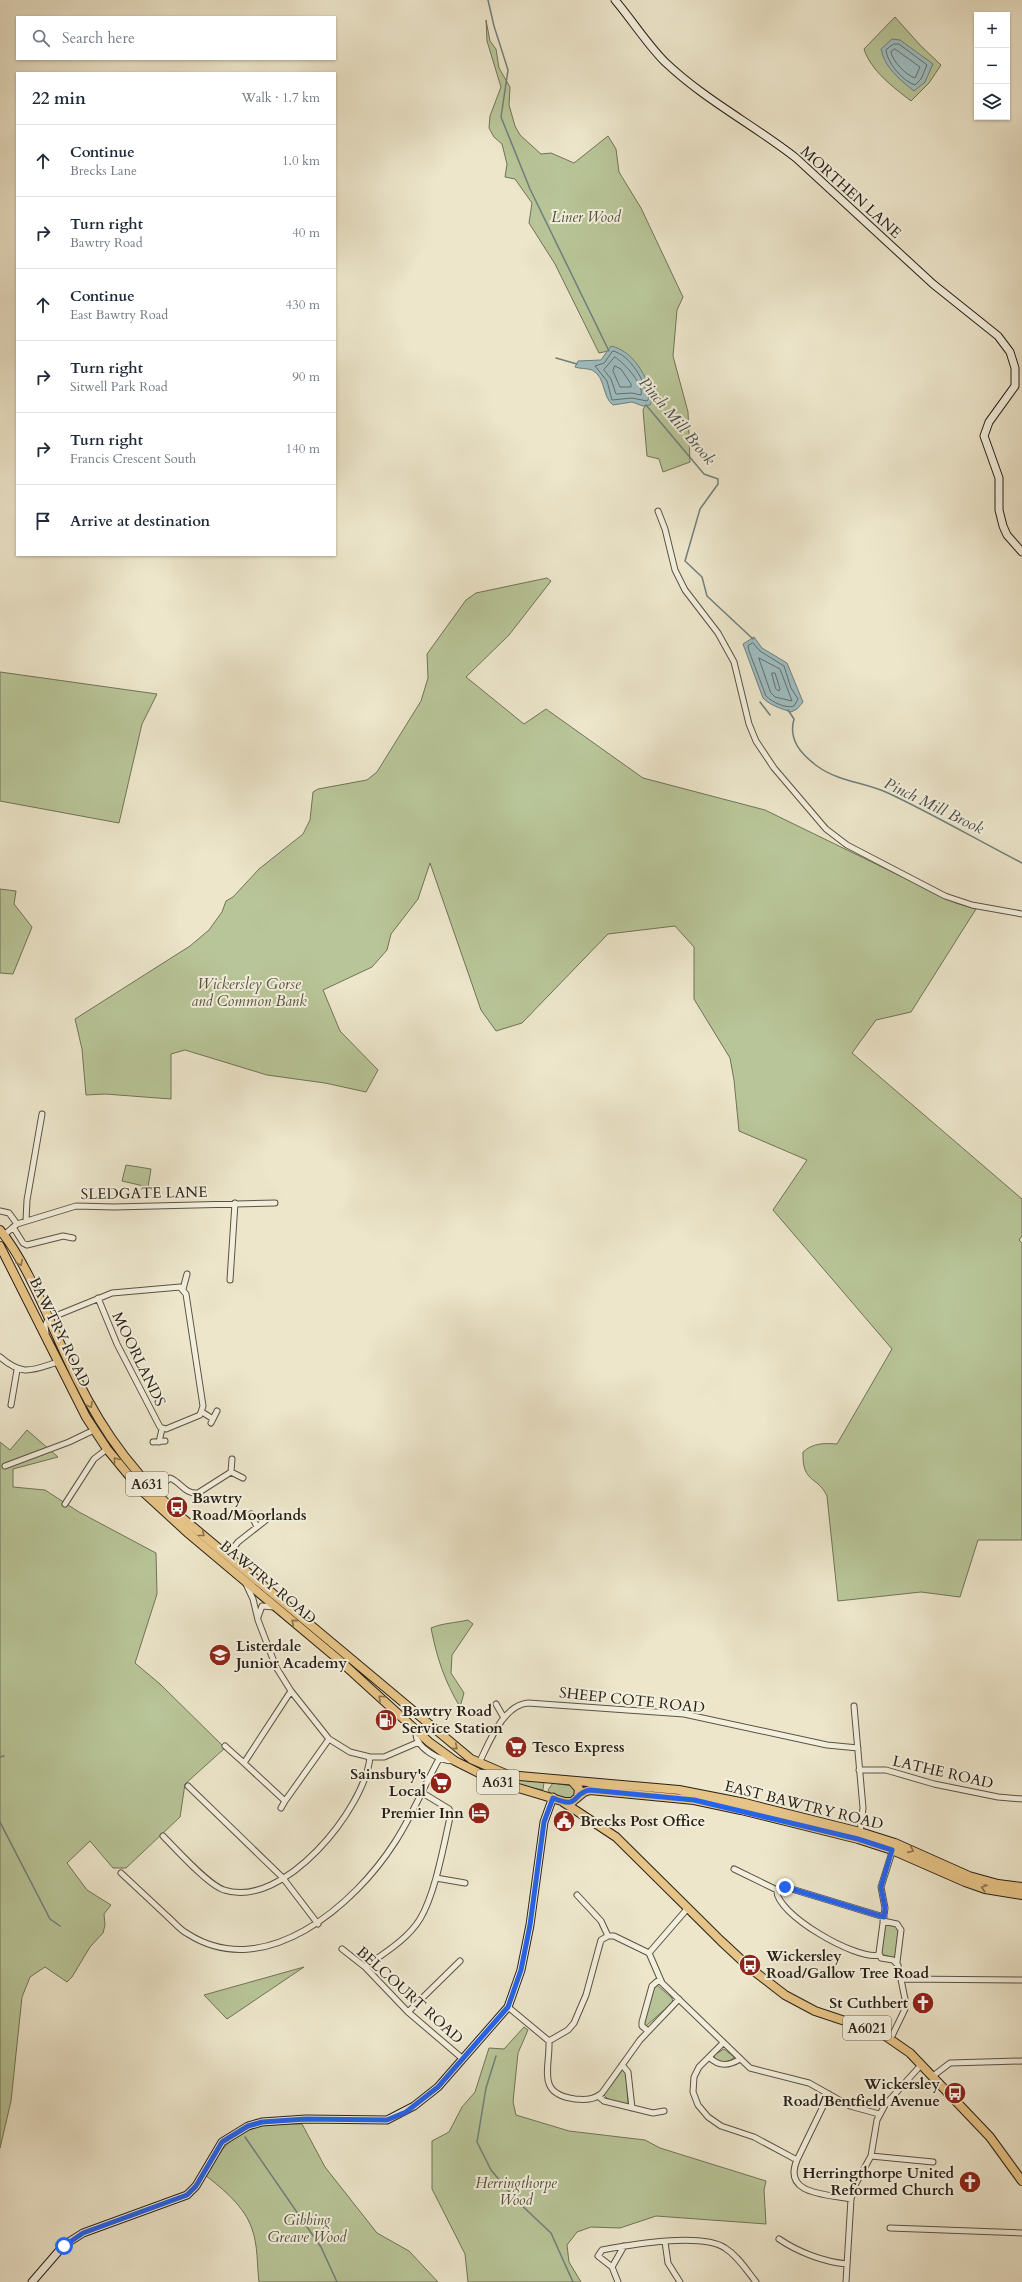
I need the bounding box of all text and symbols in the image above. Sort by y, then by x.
map controls [974,12,1010,120]
button: + [974,12,1010,48]
search box [16,16,336,60]
icon: search [30,27,52,49]
text: Search here [62,28,135,48]
button: − [974,48,1010,84]
button: layers [974,84,1010,120]
text: 22 min [32,87,86,110]
text: Walk · 1.7 km [241,89,320,107]
street label: MORTHEN LANE [796,141,906,243]
text: Continue [70,142,135,162]
icon: ahead [32,150,54,172]
text: 1.0 km [282,152,320,170]
text: Brecks Lane [70,162,137,180]
park label: Liner Wood [551,207,621,227]
text: Turn right [70,214,143,234]
icon: right [32,222,54,244]
text: 40 m [292,224,320,242]
text: Bawtry Road [70,234,143,252]
text: Continue [70,286,135,306]
icon: ahead [32,294,54,316]
text: 430 m [286,296,320,314]
text: East Bawtry Road [70,306,168,324]
text: Turn right [70,358,143,378]
icon: right [32,366,54,388]
text: 90 m [292,368,320,386]
water label: Pinch Mill Brook [634,372,720,470]
text: Sitwell Park Road [70,378,168,396]
text: Turn right [70,430,143,450]
icon: right [32,438,54,460]
text: 140 m [286,440,320,458]
text: Francis Crescent South [70,450,196,468]
icon: arrive [32,510,54,532]
text: Arrive at destination [70,511,210,531]
water label: Pinch Mill Brook [880,772,988,840]
park label: Wickersley Gorse and Common Bank [191,974,307,1011]
street label: SLEDGATE LANE [80,1182,208,1204]
one-way arrow [16,1259,23,1266]
street label: BAWTRY ROAD [25,1274,95,1390]
street label: MOORLANDS [108,1308,170,1410]
one-way arrow [85,1401,92,1408]
one-way arrow [113,1457,120,1464]
road number: A631 [126,1472,168,1496]
place label: Bawtry Road/Moorlands [192,1488,307,1525]
bus stop icon: Bawtry Road/Moorlands [164,1494,190,1520]
one-way arrow [197,1529,204,1536]
street label: BAWTRY ROAD [216,1536,320,1628]
one-way arrow [292,1620,299,1627]
place label: Listerdale Junior Academy [234,1636,348,1673]
school or university icon: Listerdale Junior Academy [207,1642,233,1668]
street label: SHEEP COTE ROAD [558,1682,706,1718]
one-way arrow [378,1695,386,1703]
place label: Bawtry Road Service Station [402,1701,503,1738]
fuel station icon: Bawtry Road Service Station [373,1707,399,1733]
supermarket icon: Tesco Express [503,1734,529,1760]
place label: Tesco Express [532,1737,625,1757]
one-way arrow [450,1742,458,1749]
street label: LATHE ROAD [891,1751,995,1793]
place label: Sainsbury's Local [350,1764,427,1801]
supermarket icon: Sainsbury's Local [428,1770,454,1796]
road number: A631 [477,1770,519,1794]
street label: EAST BAWTRY ROAD [723,1776,885,1834]
hotel icon: Premier Inn [466,1800,492,1826]
place label: Premier Inn [381,1803,464,1823]
public building icon: Brecks Post Office [551,1808,577,1834]
place label: Brecks Post Office [580,1811,705,1831]
one-way arrow [906,1845,914,1853]
route end [776,1878,794,1896]
one-way arrow [980,1884,987,1893]
street label: BELCOURT ROAD [352,1942,468,2048]
place label: Wickersley Road/Gallow Tree Road [765,1946,929,1983]
bus stop icon: Wickersley Road/Gallow Tree Road [737,1952,763,1978]
church icon: St Cuthbert [910,1990,936,2016]
place label: St Cuthbert [829,1993,909,2013]
road number: A6021 [843,2016,891,2040]
place label: Wickersley Road/Bentfield Avenue [783,2074,940,2111]
bus stop icon: Wickersley Road/Bentfield Avenue [942,2080,968,2106]
place label: Herringthorpe United Reformed Church [802,2163,955,2200]
church icon: Herringthorpe United Reformed Church [957,2169,983,2195]
park label: Herringthorpe Wood [475,2173,557,2210]
park label: Gibbing Greave Wood [267,2210,347,2247]
route start [55,2237,73,2255]

